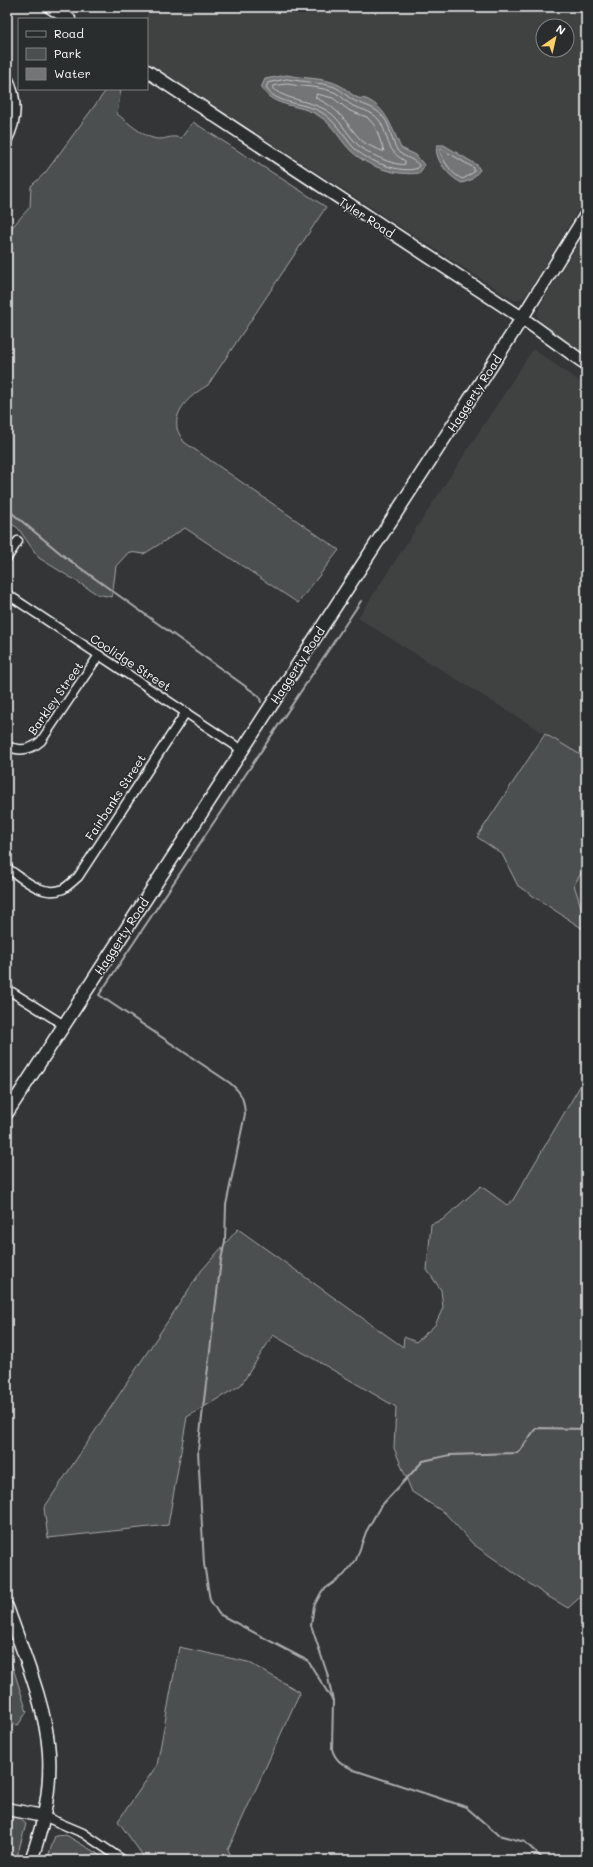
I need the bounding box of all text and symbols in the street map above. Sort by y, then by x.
legend [18,18,148,90]
north arrow [535,18,575,58]
text: N [553,21,569,38]
text: Road [54,25,84,41]
text: Park [54,45,81,61]
text: Water [54,65,91,81]
street label: Tyler Road [336,193,398,241]
street label: Haggerty Road [443,351,505,435]
street label: Haggerty Road [266,623,328,707]
street label: Coolidge Street [87,630,175,694]
street label: Barkley Street [24,658,86,738]
street label: Fairbanks Street [81,751,149,843]
street label: Haggerty Road [90,894,152,978]

